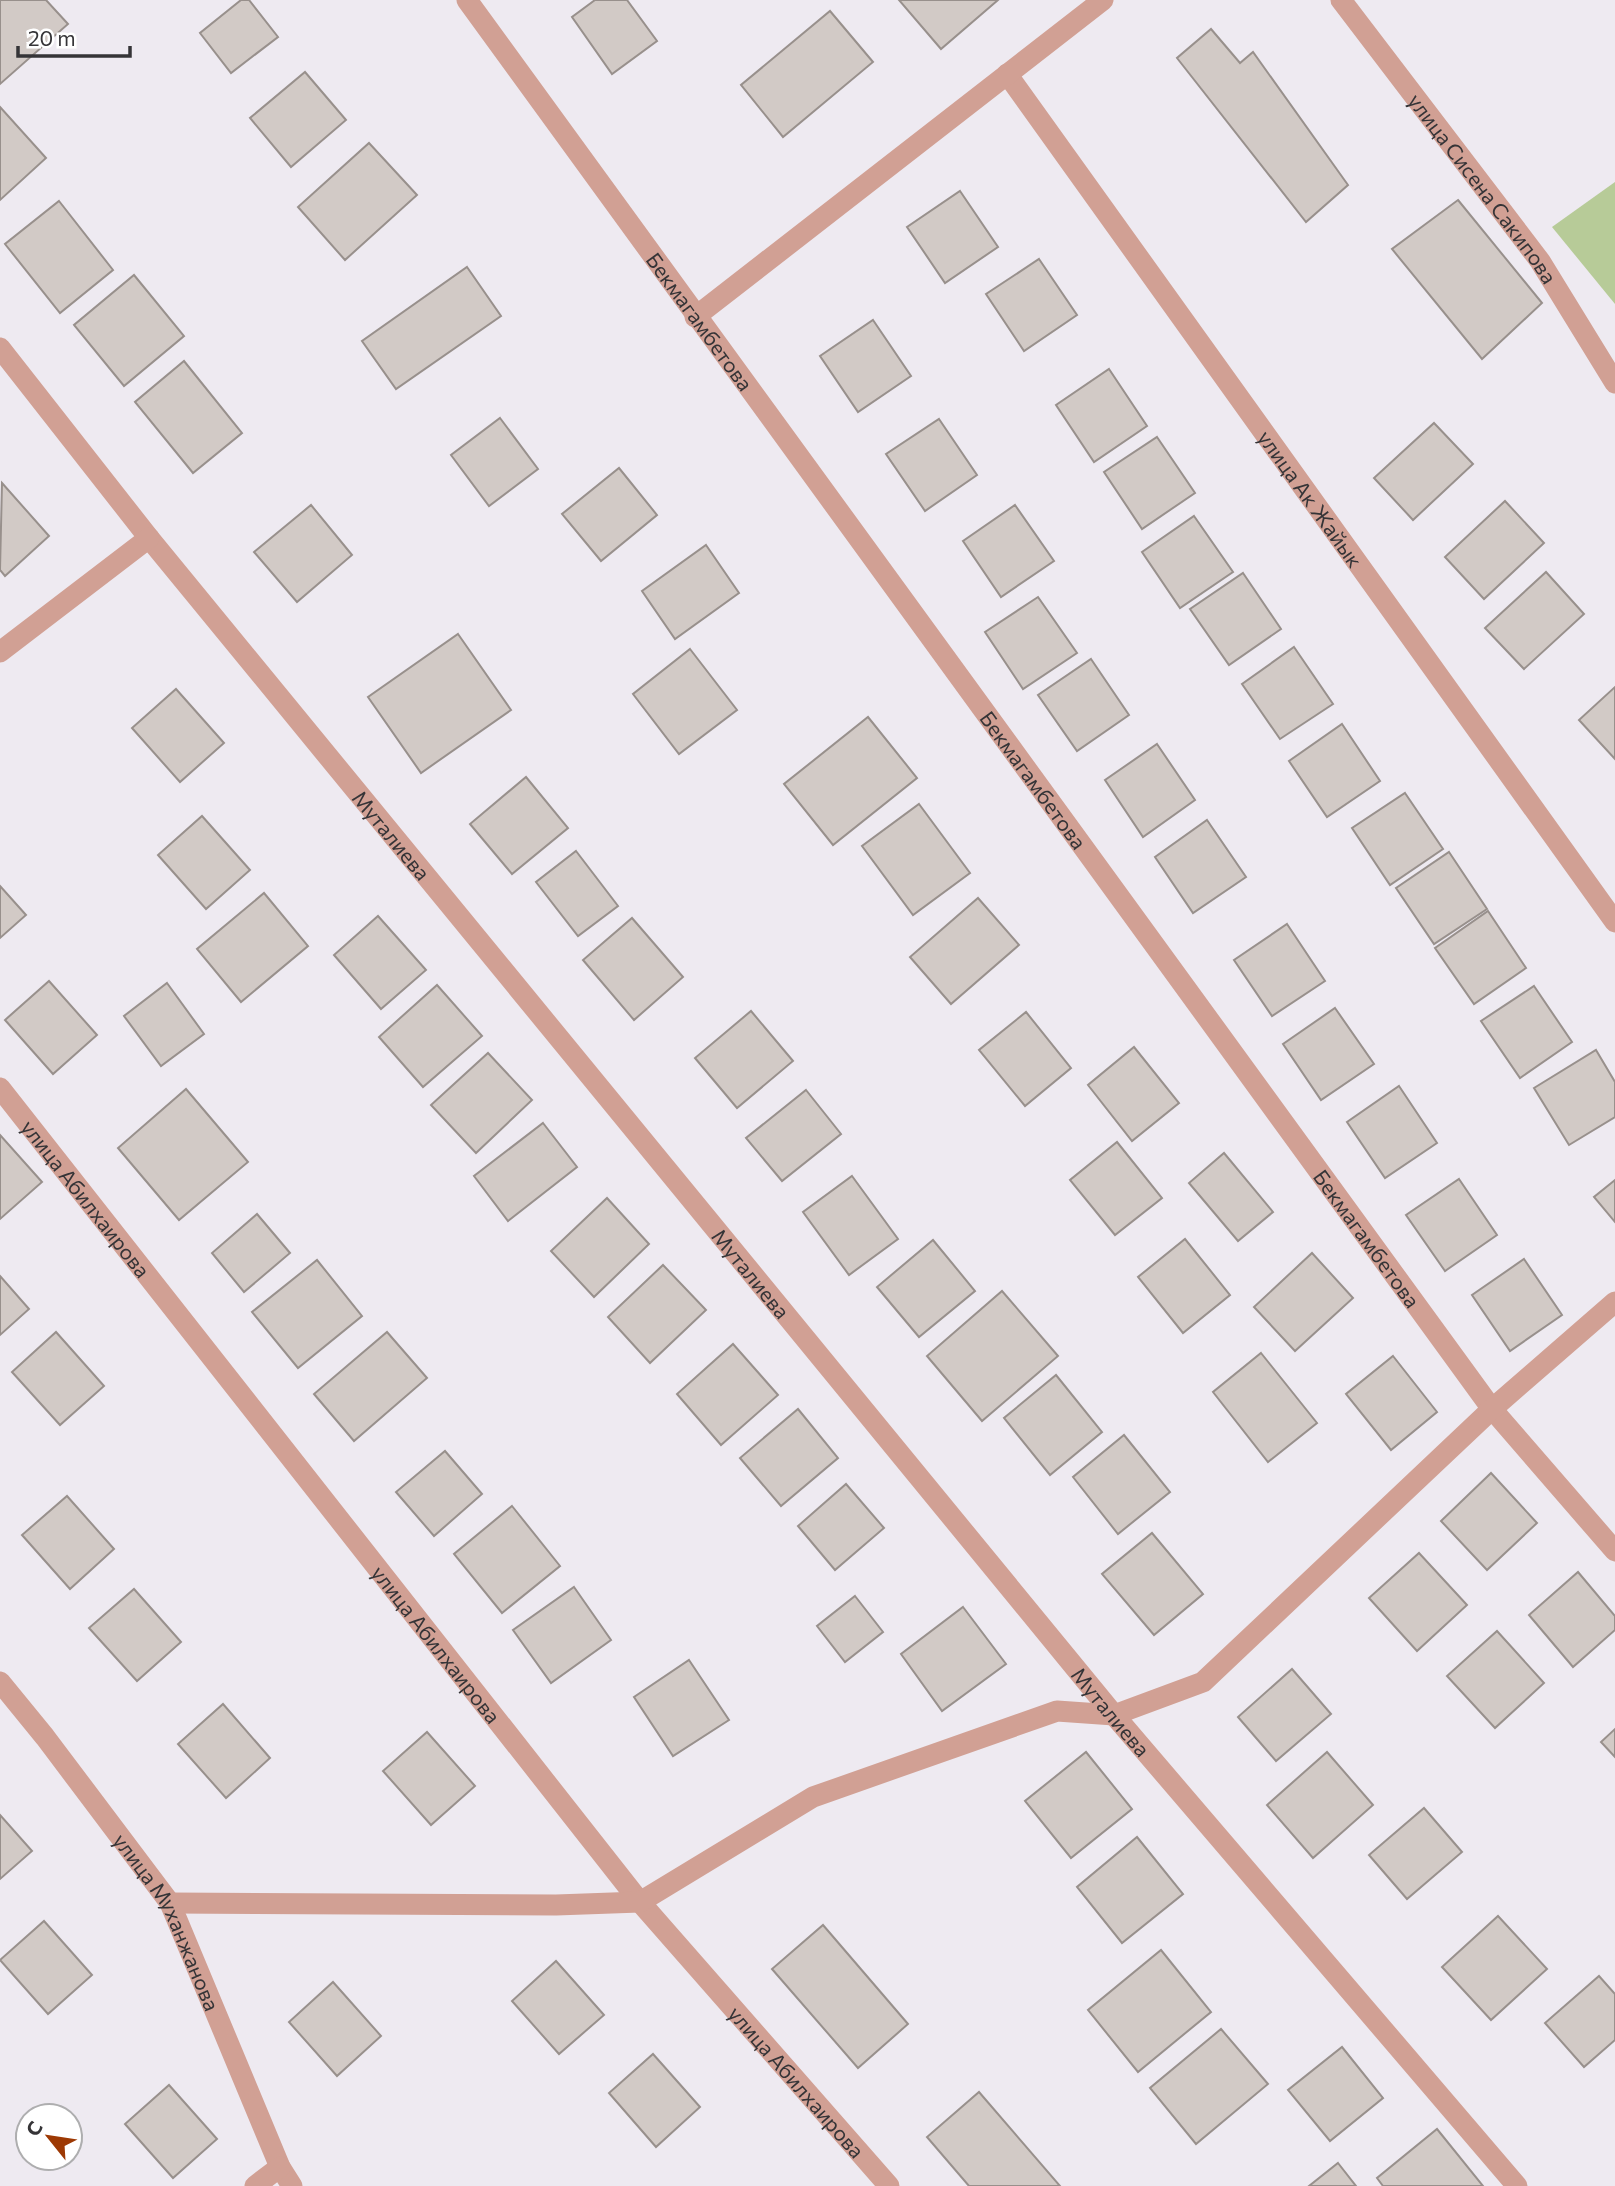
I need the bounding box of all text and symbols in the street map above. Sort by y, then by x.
scale bar [18,14,130,58]
text: 20 m [28,25,76,50]
street label: улица Сисена Сакипова [1404,88,1563,288]
street label: Бекмагамбетова [642,247,759,395]
street label: улица Ак Жайык [1254,425,1369,571]
street label: Бекмагамбетова [976,706,1093,853]
street label: Муталиева [348,785,436,884]
street label: улица Абилхаирова [17,1114,156,1282]
street label: Бекмагамбетова [1309,1164,1426,1312]
street label: Муталиева [708,1223,796,1323]
street label: улица Абилхаирова [367,1560,507,1728]
street label: Муталиева [1067,1662,1156,1761]
street label: улица Муханжанова [109,1828,226,2014]
street label: улица Абилхаирова [724,2000,870,2162]
north arrow [14,2102,84,2172]
text: С [21,2117,47,2140]

